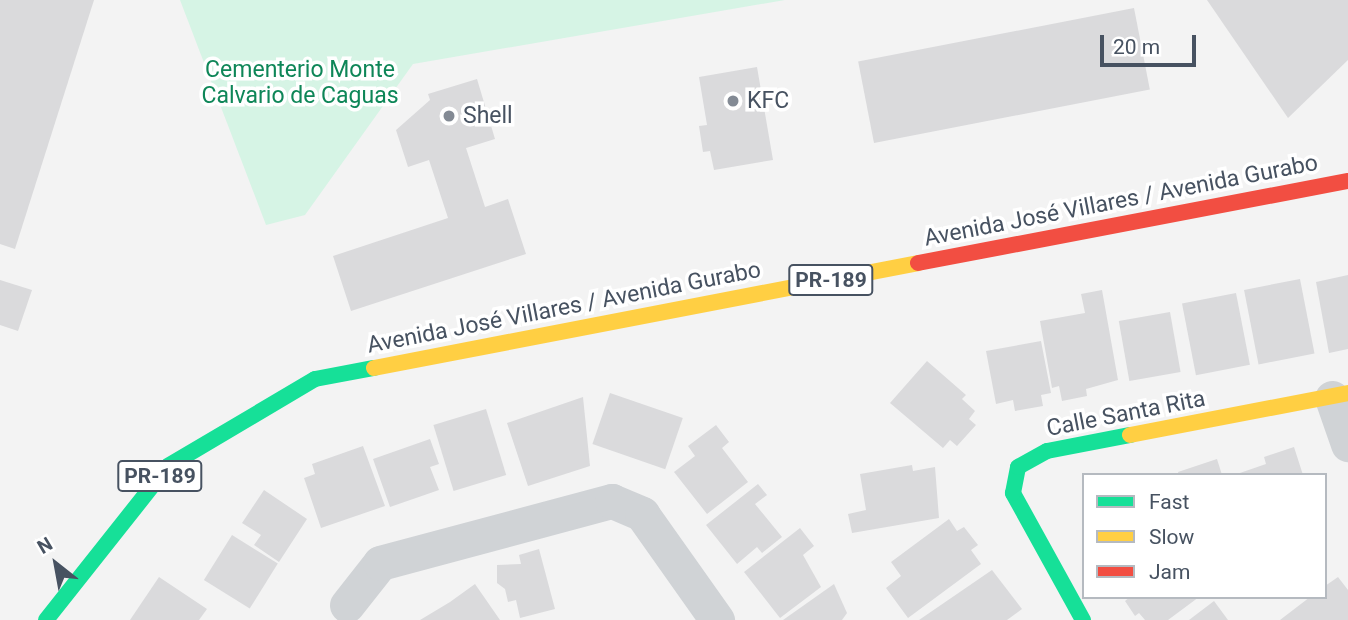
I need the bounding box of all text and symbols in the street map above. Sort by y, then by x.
scale bar [1103,21,1199,65]
text: 20 m [1113,35,1160,59]
park label: Cementerio Monte Calvario de Caguas [201,56,399,110]
place label: KFC [747,87,789,115]
marker: KFC [725,93,741,109]
place label: Shell [463,102,513,130]
marker: Shell [441,108,457,124]
street label: Avenida José Villares / Avenida Gurabo [922,149,1320,253]
street label: Avenida José Villares / Avenida Gurabo [365,256,763,360]
road number: PR-189 [787,262,875,298]
street label: Calle Santa Rita [1044,385,1208,443]
road number: PR-189 [116,458,204,494]
legend [1082,473,1327,599]
text: Fast [1149,490,1189,514]
text: Slow [1149,525,1194,549]
north arrow [21,529,91,599]
text: N [33,532,57,559]
text: Jam [1149,560,1190,584]

